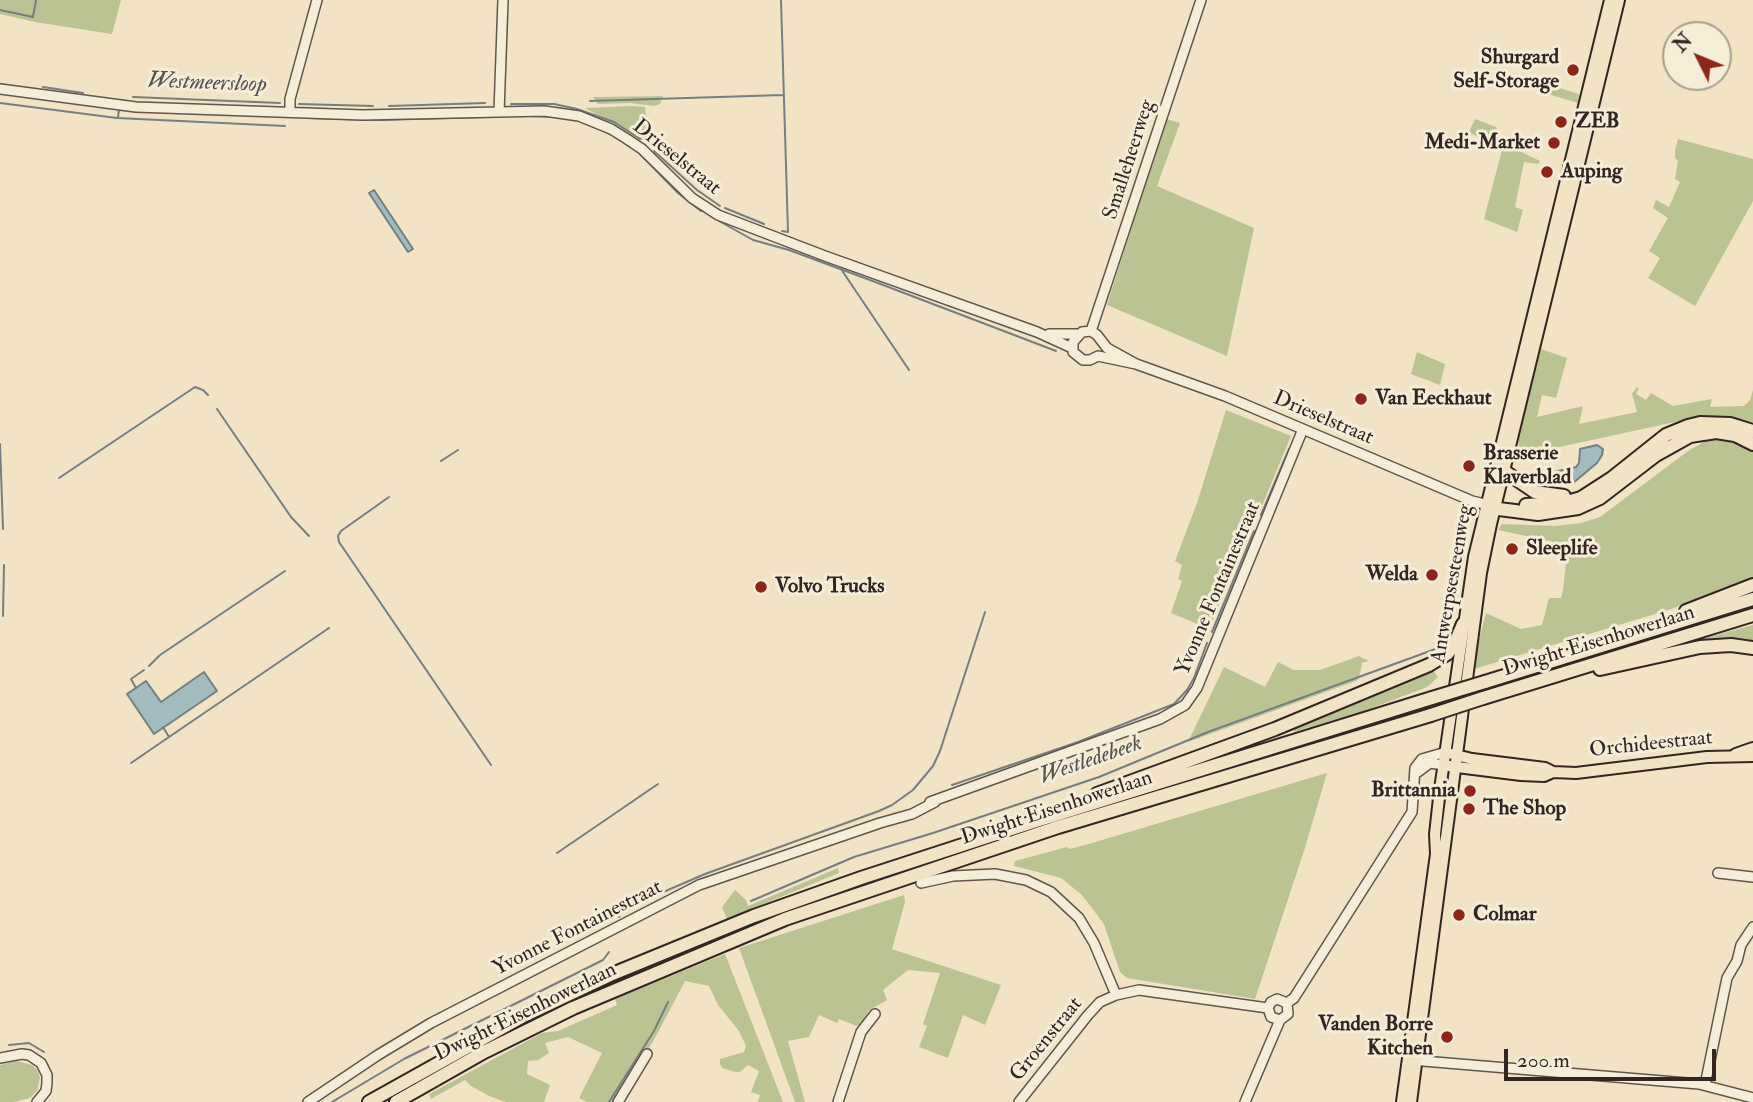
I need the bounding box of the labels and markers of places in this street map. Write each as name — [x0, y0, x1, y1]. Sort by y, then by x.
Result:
place label: Shurgard Self-Storage — [1453, 45, 1559, 95]
marker: Shurgard Self-Storage — [1565, 62, 1581, 78]
place label: ZEB — [1575, 109, 1620, 135]
marker: ZEB — [1553, 114, 1569, 130]
place label: Medi-Market — [1425, 130, 1540, 156]
marker: Medi-Market — [1546, 135, 1562, 151]
place label: Auping — [1561, 159, 1622, 185]
marker: Auping — [1539, 164, 1555, 180]
place label: Van Eeckhaut — [1375, 386, 1492, 412]
marker: Van Eeckhaut — [1353, 391, 1369, 407]
place label: Brasserie Klaverblad — [1483, 441, 1571, 491]
marker: Brasserie Klaverblad — [1461, 458, 1477, 474]
place label: Sleeplife — [1526, 536, 1597, 562]
marker: Sleeplife — [1504, 541, 1520, 557]
place label: Welda — [1365, 562, 1418, 588]
marker: Welda — [1424, 567, 1440, 583]
place label: Volvo Trucks — [775, 574, 884, 600]
marker: Volvo Trucks — [753, 579, 769, 595]
place label: Brittannia — [1371, 778, 1456, 804]
marker: Brittannia — [1462, 783, 1478, 799]
place label: The Shop — [1483, 796, 1566, 822]
marker: The Shop — [1461, 801, 1477, 817]
place label: Colmar — [1473, 902, 1537, 928]
marker: Colmar — [1451, 907, 1467, 923]
place label: Vanden Borre Kitchen — [1318, 1012, 1433, 1062]
marker: Vanden Borre Kitchen — [1439, 1029, 1455, 1045]

